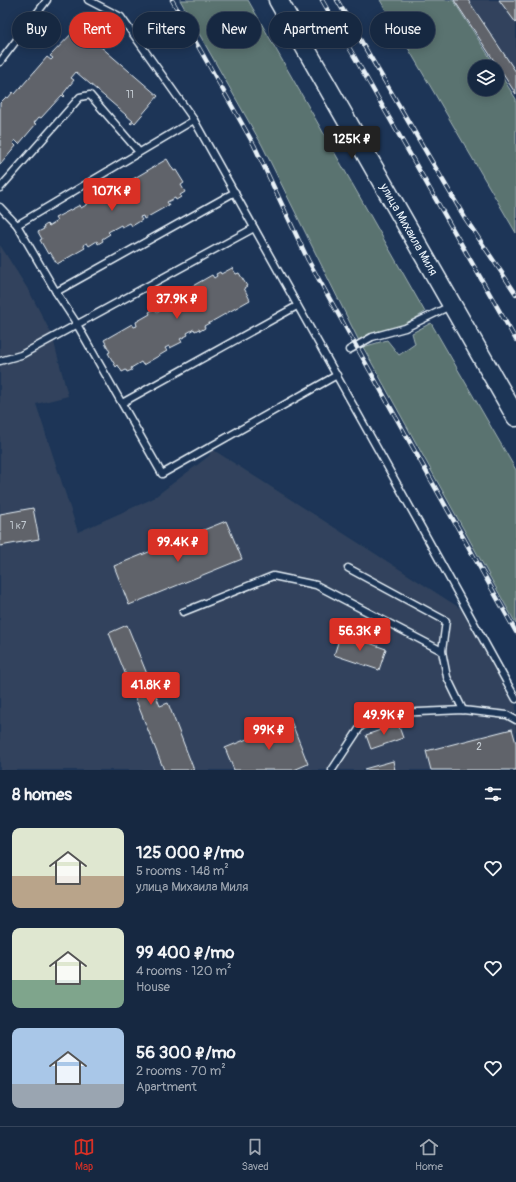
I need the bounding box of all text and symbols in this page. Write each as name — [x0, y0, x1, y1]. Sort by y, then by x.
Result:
chip: Buy — [12, 12, 61, 48]
chip: Rent — [69, 12, 125, 48]
chip: Filters — [133, 12, 199, 48]
chip: New — [207, 12, 261, 48]
chip: Apartment — [269, 12, 362, 48]
chip: House — [370, 12, 435, 48]
map controls — [468, 60, 504, 96]
button: layers — [468, 60, 504, 96]
house number: 11 — [126, 89, 134, 101]
pin: 125K ₽ — [319, 126, 385, 160]
text: 125K ₽ — [333, 131, 371, 147]
pin: 107K ₽ — [79, 178, 145, 212]
street label: улица Михаила Миля — [376, 180, 441, 278]
text: 107K ₽ — [92, 183, 132, 199]
pin: 37.9K ₽ — [140, 286, 214, 320]
text: 37.9K ₽ — [156, 291, 198, 307]
house number: 1 к7 — [10, 520, 27, 532]
pin: 99.4K ₽ — [141, 529, 215, 563]
text: 99.4K ₽ — [157, 534, 199, 550]
pin: 56.3K ₽ — [323, 618, 397, 652]
text: 56.3K ₽ — [338, 623, 382, 639]
pin: 41.8K ₽ — [114, 672, 188, 706]
text: 41.8K ₽ — [131, 677, 171, 693]
pin: 49.9K ₽ — [347, 702, 421, 736]
text: 49.9K ₽ — [363, 707, 405, 723]
pin: 99K ₽ — [241, 717, 297, 751]
text: 99K ₽ — [253, 722, 285, 738]
house number: 2 — [476, 741, 482, 753]
icon: filters — [482, 783, 504, 805]
text: 8 homes — [12, 784, 72, 805]
text: 125 000 ₽/mo — [136, 842, 244, 863]
icon: home — [44, 844, 92, 892]
icon: heart — [482, 857, 504, 879]
text: 5 rooms · 148 m² — [136, 863, 229, 879]
text: улица Михаила Миля — [136, 879, 248, 895]
text: 99 400 ₽/mo — [136, 942, 235, 963]
icon: home — [44, 944, 92, 992]
icon: heart — [482, 957, 504, 979]
text: 4 rooms · 120 m² — [136, 963, 231, 979]
text: House — [136, 979, 170, 995]
text: 56 300 ₽/mo — [136, 1042, 236, 1063]
icon: home — [44, 1044, 92, 1092]
icon: heart — [482, 1057, 504, 1079]
text: 2 rooms · 70 m² — [136, 1063, 226, 1079]
text: Apartment — [136, 1079, 197, 1095]
tab: Map — [73, 1136, 95, 1173]
tab: Saved — [241, 1136, 269, 1173]
tab: Home — [415, 1136, 443, 1173]

